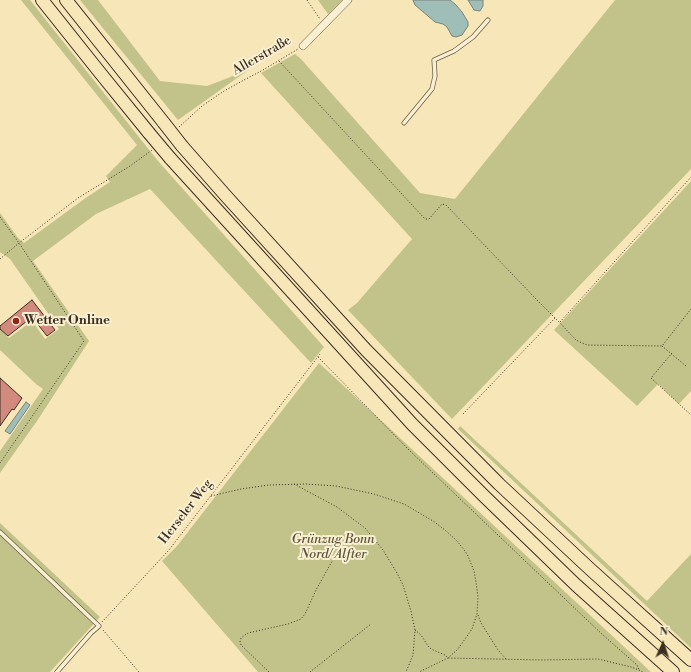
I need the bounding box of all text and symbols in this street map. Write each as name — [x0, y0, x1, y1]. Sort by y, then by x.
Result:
street label: Allerstraße — [230, 33, 294, 79]
place label: Wetter Online — [24, 313, 110, 329]
marker: Wetter Online — [11, 316, 21, 326]
street label: Herseler Weg — [156, 477, 216, 547]
park label: Grünzug Bonn Nord/ Alfter — [291, 532, 375, 563]
north arrow — [643, 624, 683, 664]
text: N — [659, 625, 668, 639]

